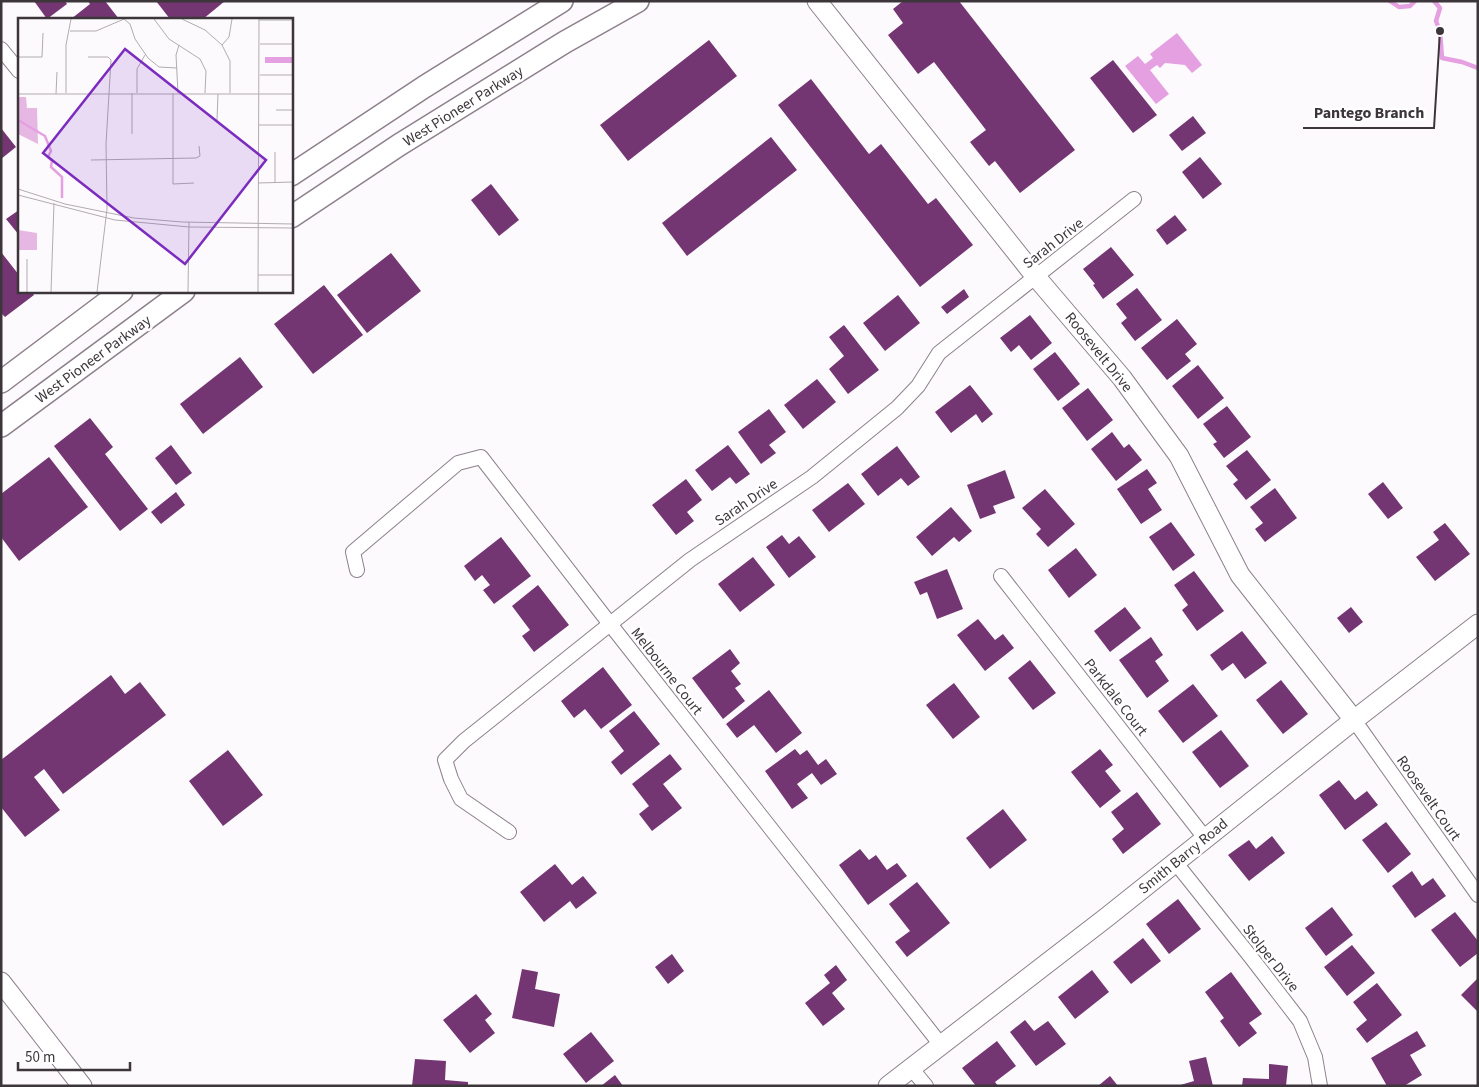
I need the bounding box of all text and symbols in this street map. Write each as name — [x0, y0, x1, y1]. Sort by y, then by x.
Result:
inset map — [18, 18, 292, 292]
street label: West Pioneer Parkway — [399, 61, 527, 152]
callout: Pantego Branch — [1303, 97, 1434, 128]
text: Pantego Branch — [1314, 102, 1424, 124]
street label: Sarah Drive — [1019, 213, 1088, 274]
street label: Roosevelt Drive — [1060, 308, 1137, 397]
street label: West Pioneer Parkway — [31, 310, 155, 408]
street label: Sarah Drive — [711, 474, 782, 531]
street label: Melbourne Court — [626, 623, 707, 719]
street label: Parkdale Court — [1079, 654, 1153, 740]
street label: Roosevelt Court — [1391, 751, 1466, 845]
street label: Smith Barry Road — [1134, 814, 1233, 899]
street label: Stolper Drive — [1237, 920, 1304, 997]
scale bar — [18, 1040, 130, 1072]
text: 50 m — [25, 1047, 55, 1068]

